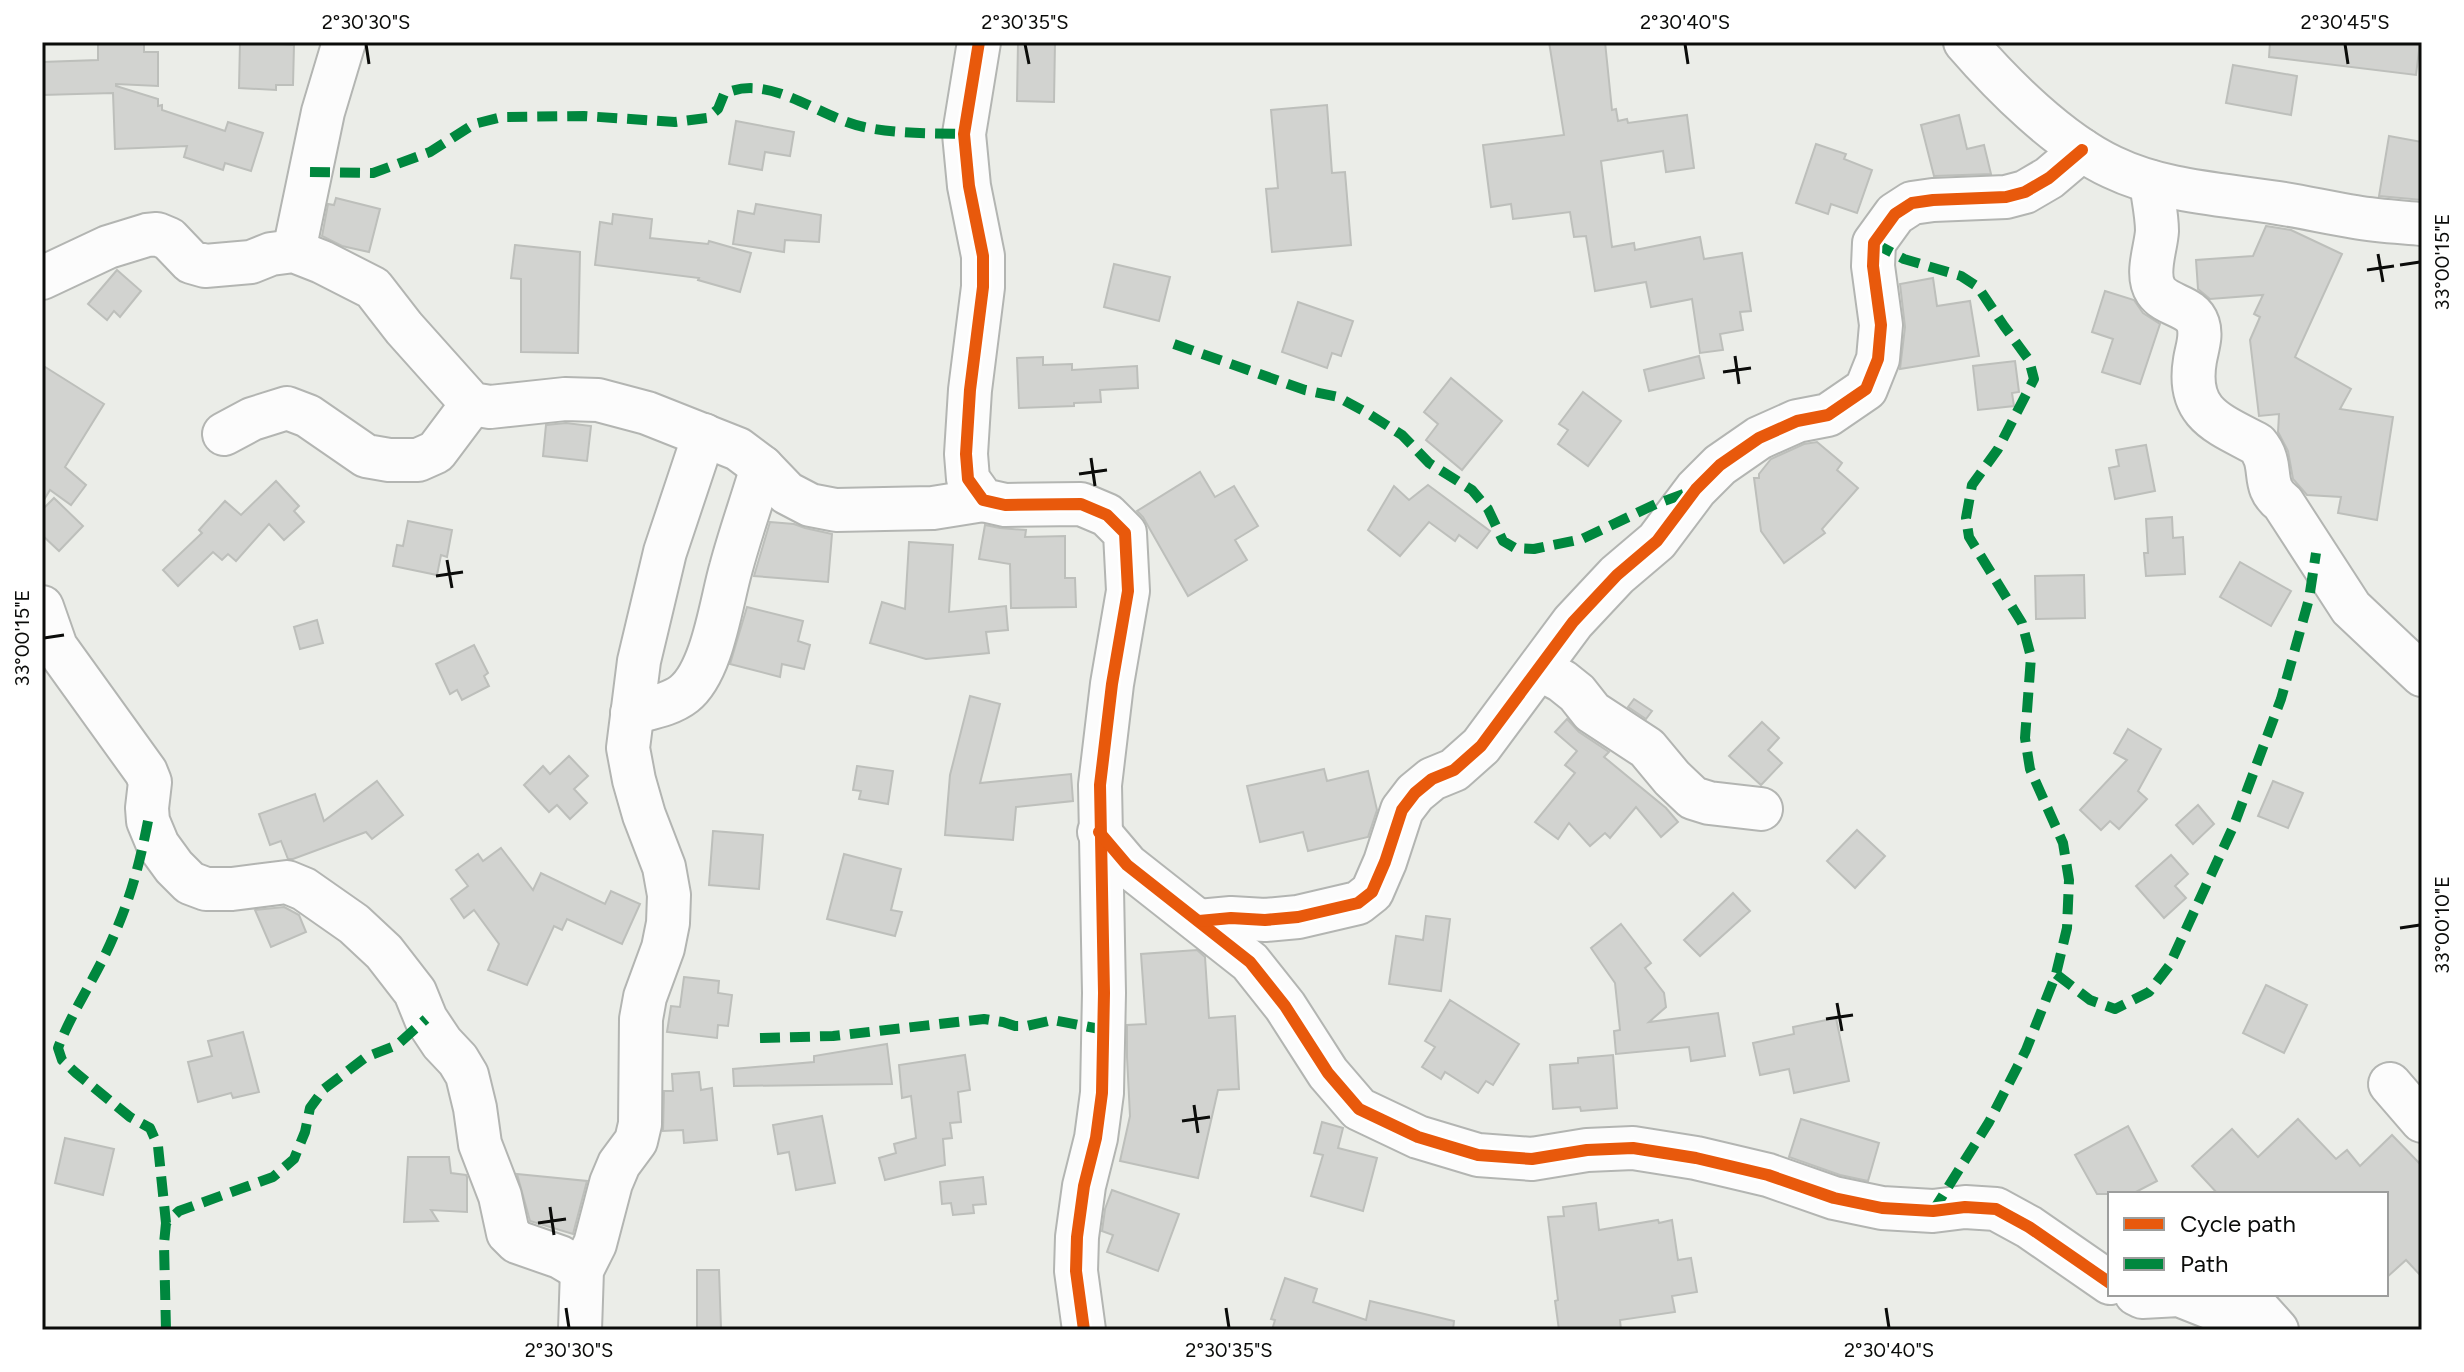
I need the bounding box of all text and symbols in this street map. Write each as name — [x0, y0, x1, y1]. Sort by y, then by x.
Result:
text: 2°30'30"S — [322, 10, 410, 34]
text: 2°30'35"S — [981, 10, 1069, 34]
text: 2°30'40"S — [1640, 10, 1730, 34]
text: 2°30'45"S — [2301, 10, 2389, 34]
text: 33°00'15"E — [2430, 214, 2454, 310]
text: 33°00'15"E — [10, 590, 34, 686]
text: 33°00'10"E — [2430, 876, 2454, 974]
legend — [2108, 1192, 2388, 1296]
text: Cycle path — [2180, 1209, 2296, 1238]
text: Path — [2180, 1249, 2228, 1278]
text: 2°30'30"S — [525, 1338, 613, 1362]
text: 2°30'35"S — [1185, 1338, 1273, 1362]
text: 2°30'40"S — [1844, 1338, 1934, 1362]

